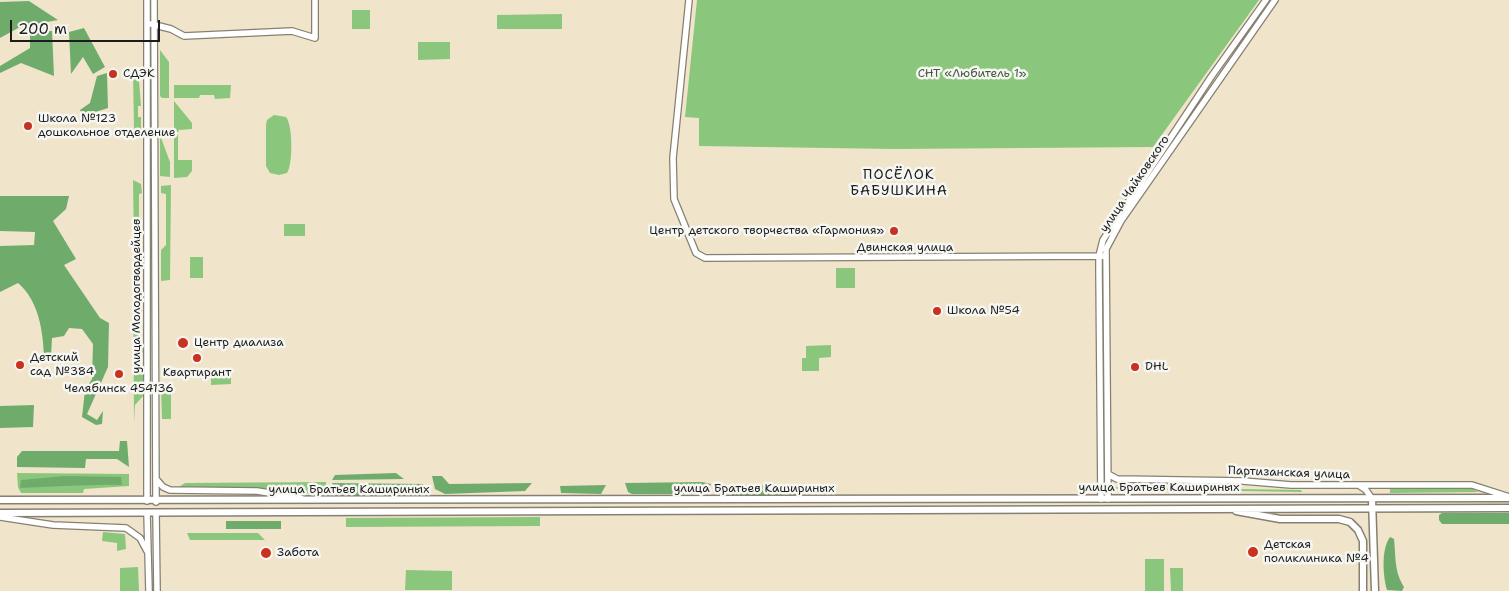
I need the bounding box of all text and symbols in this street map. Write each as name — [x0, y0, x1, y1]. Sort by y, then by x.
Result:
scale bar — [12, 10, 162, 42]
text: 200 m — [18, 19, 67, 39]
place label: СДЭК — [123, 67, 155, 81]
park label: СНТ «Любитель 1» — [918, 67, 1026, 81]
marker: СДЭК — [107, 68, 119, 80]
place label: Школа №123 дошкольное отделение — [38, 112, 176, 140]
marker: Школа №123 дошкольное отделение — [22, 120, 34, 132]
street label: улица Чайковского — [1097, 133, 1173, 235]
district label: ПОСЁЛОК БАБУШКИНА — [849, 167, 949, 200]
street label: улица Молодогвардейцев — [130, 219, 144, 373]
place label: Центр детского творчества «Гармония» — [649, 224, 884, 238]
marker: Центр детского творчества «Гармония» — [888, 225, 900, 237]
street label: Двинская улица — [857, 241, 953, 255]
place label: Школа №54 — [947, 304, 1020, 318]
marker: Школа №54 — [931, 305, 943, 317]
marker: Центр диализа — [176, 336, 190, 350]
place label: Центр диализа — [194, 336, 284, 350]
place label: Детский сад №384 — [30, 351, 94, 379]
marker: Квартирант — [191, 352, 203, 364]
marker: Детский сад №384 — [14, 359, 26, 371]
place label: DHL — [1145, 360, 1168, 374]
marker: DHL — [1129, 361, 1141, 373]
place label: Квартирант — [163, 366, 231, 380]
marker: Челябинск 454136 — [113, 368, 125, 380]
place label: Челябинск 454136 — [64, 382, 174, 396]
street label: Партизанская улица — [1228, 464, 1350, 482]
street label: улица Братьев Кашириных — [1078, 481, 1240, 495]
street label: улица Братьев Кашириных — [673, 482, 835, 496]
street label: улица Братьев Кашириных — [268, 483, 430, 497]
place label: Детская поликлиника №4 — [1264, 538, 1369, 566]
marker: Детская поликлиника №4 — [1246, 545, 1260, 559]
marker: Забота — [259, 546, 273, 560]
place label: Забота — [277, 546, 319, 560]

